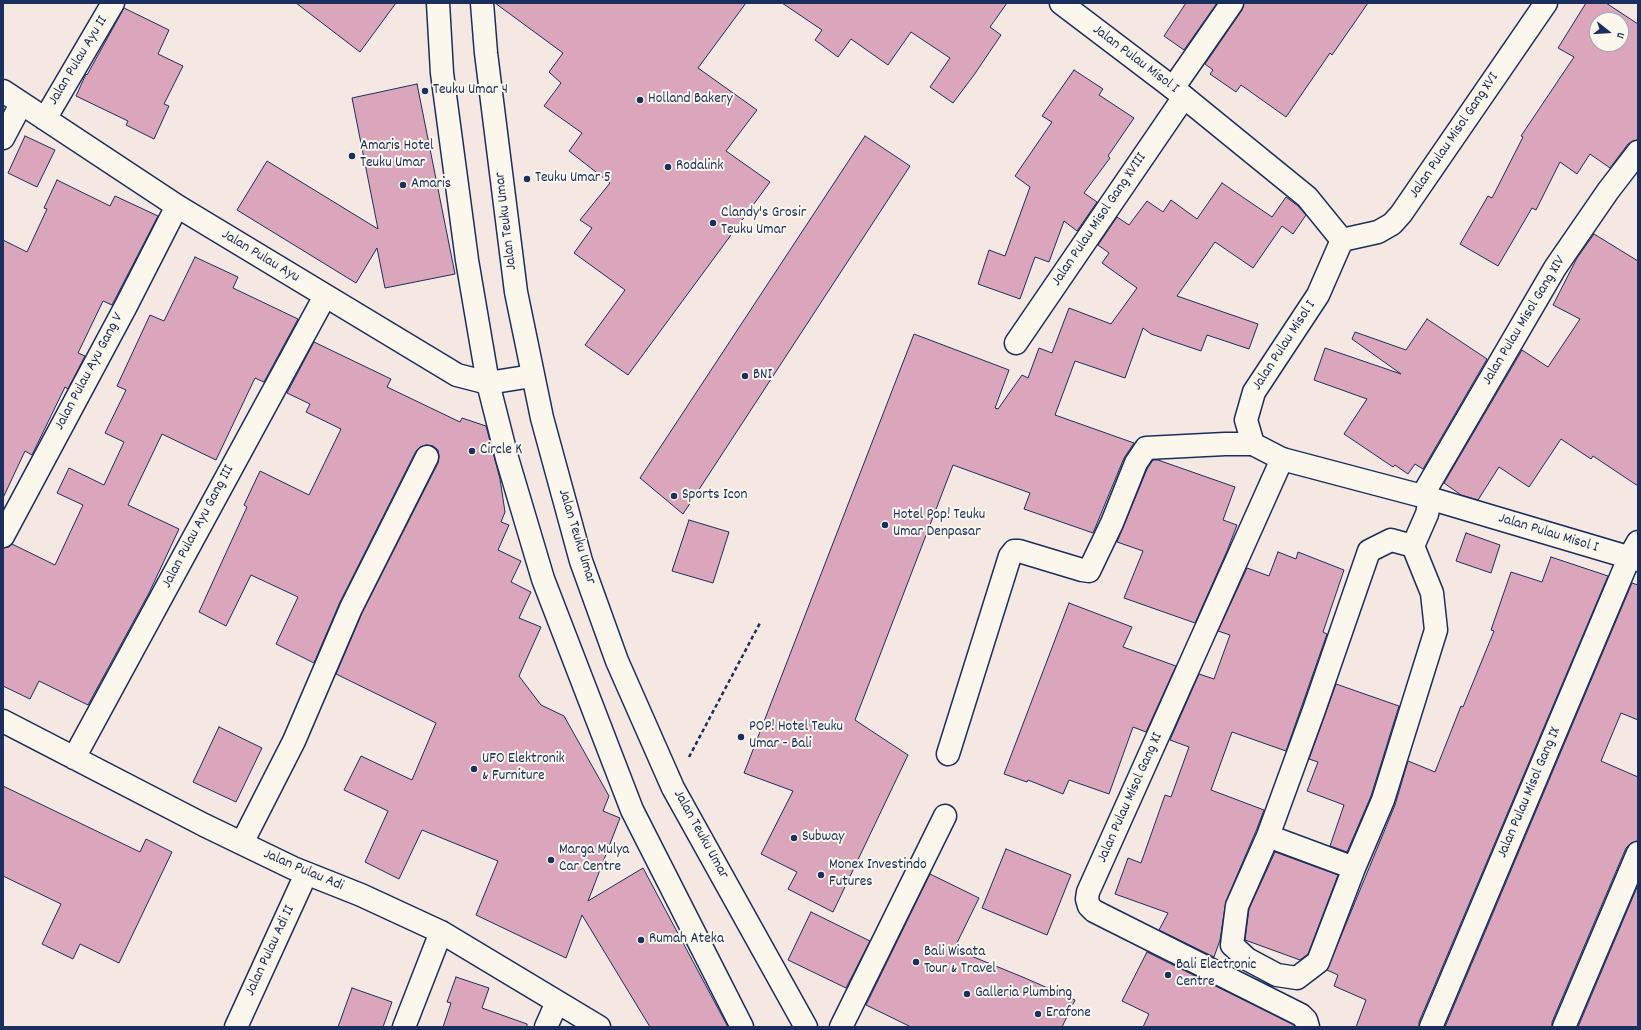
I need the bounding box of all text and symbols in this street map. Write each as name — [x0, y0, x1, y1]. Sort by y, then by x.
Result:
north arrow — [1589, 12, 1629, 52]
street label: Jalan Pulau Ayu II — [45, 13, 113, 109]
street label: Jalan Pulau Misol I — [1088, 22, 1182, 98]
text: U — [1611, 30, 1628, 40]
street label: Jalan Pulau Misol Gang XVI — [1406, 70, 1504, 202]
place label: Teuku Umar 4 — [433, 82, 508, 100]
marker: Teuku Umar 4 — [420, 86, 430, 96]
place label: Holland Bakery — [648, 91, 732, 109]
marker: Holland Bakery — [635, 95, 645, 105]
place label: Amaris Hotel Teuku Umar — [360, 138, 434, 173]
street label: Jalan Pulau Misol Gang XVIII — [1049, 150, 1151, 290]
marker: Amaris Hotel Teuku Umar — [347, 151, 357, 161]
place label: Rodalink — [676, 158, 723, 176]
marker: Rodalink — [663, 162, 673, 172]
place label: Teuku Umar 5 — [535, 170, 611, 188]
street label: Jalan Teuku Umar — [492, 171, 522, 271]
marker: Teuku Umar 5 — [522, 174, 532, 184]
place label: Amaris — [411, 176, 451, 194]
marker: Amaris — [398, 180, 408, 190]
place label: Clandy's Grosir Teuku Umar — [721, 205, 806, 240]
marker: Clandy's Grosir Teuku Umar — [708, 218, 718, 228]
street label: Jalan Pulau Ayu — [218, 227, 302, 287]
street label: Jalan Pulau Misol Gang XIV — [1479, 253, 1571, 389]
street label: Jalan Pulau Misol I — [1249, 298, 1321, 394]
street label: Jalan Pulau Ayu Gang V — [51, 310, 129, 434]
place label: BNI — [753, 367, 772, 385]
marker: BNI — [740, 371, 750, 381]
place label: Circle K — [480, 442, 522, 460]
marker: Circle K — [467, 446, 477, 456]
street label: Jalan Pulau Ayu Gang III — [159, 462, 239, 592]
street label: Jalan Teuku Umar — [553, 487, 599, 587]
place label: Sports Icon — [682, 487, 747, 505]
marker: Sports Icon — [669, 491, 679, 501]
place label: Hotel Pop! Teuku Umar Denpasar — [893, 507, 985, 542]
street label: Jalan Pulau Misol I — [1496, 510, 1600, 558]
marker: Hotel Pop! Teuku Umar Denpasar — [880, 520, 890, 530]
place label: POP! Hotel Teuku Umar - Bali — [749, 719, 843, 754]
street label: Jalan Pulau Misol Gang IX — [1494, 725, 1566, 861]
street label: Jalan Pulau Misol Gang XI — [1094, 730, 1168, 866]
marker: POP! Hotel Teuku Umar - Bali — [736, 732, 746, 742]
place label: UFO Elektronik & Furniture — [482, 751, 565, 786]
marker: UFO Elektronik & Furniture — [469, 764, 479, 774]
street label: Jalan Teuku Umar — [668, 787, 732, 883]
place label: Subway — [802, 829, 844, 847]
marker: Subway — [789, 833, 799, 843]
place label: Marga Mulya Car Centre — [559, 842, 629, 877]
street label: Jalan Pulau Adi — [260, 846, 346, 896]
marker: Marga Mulya Car Centre — [546, 855, 556, 865]
place label: Monex Investindo Futures — [829, 857, 927, 892]
marker: Monex Investindo Futures — [816, 870, 826, 880]
street label: Jalan Pulau Adi II — [242, 903, 300, 999]
place label: Rumah Ateka — [649, 931, 724, 949]
marker: Rumah Ateka — [636, 935, 646, 945]
place label: Bali Wisata Tour & Travel — [924, 944, 996, 979]
marker: Bali Wisata Tour & Travel — [911, 957, 921, 967]
place label: Bali Electronic Centre — [1176, 957, 1256, 992]
marker: Bali Electronic Centre — [1163, 970, 1173, 980]
place label: Galleria Plumbing — [975, 985, 1072, 1003]
marker: Galleria Plumbing — [962, 989, 972, 999]
place label: Erafone — [1046, 1005, 1091, 1023]
marker: Erafone — [1033, 1009, 1043, 1019]

